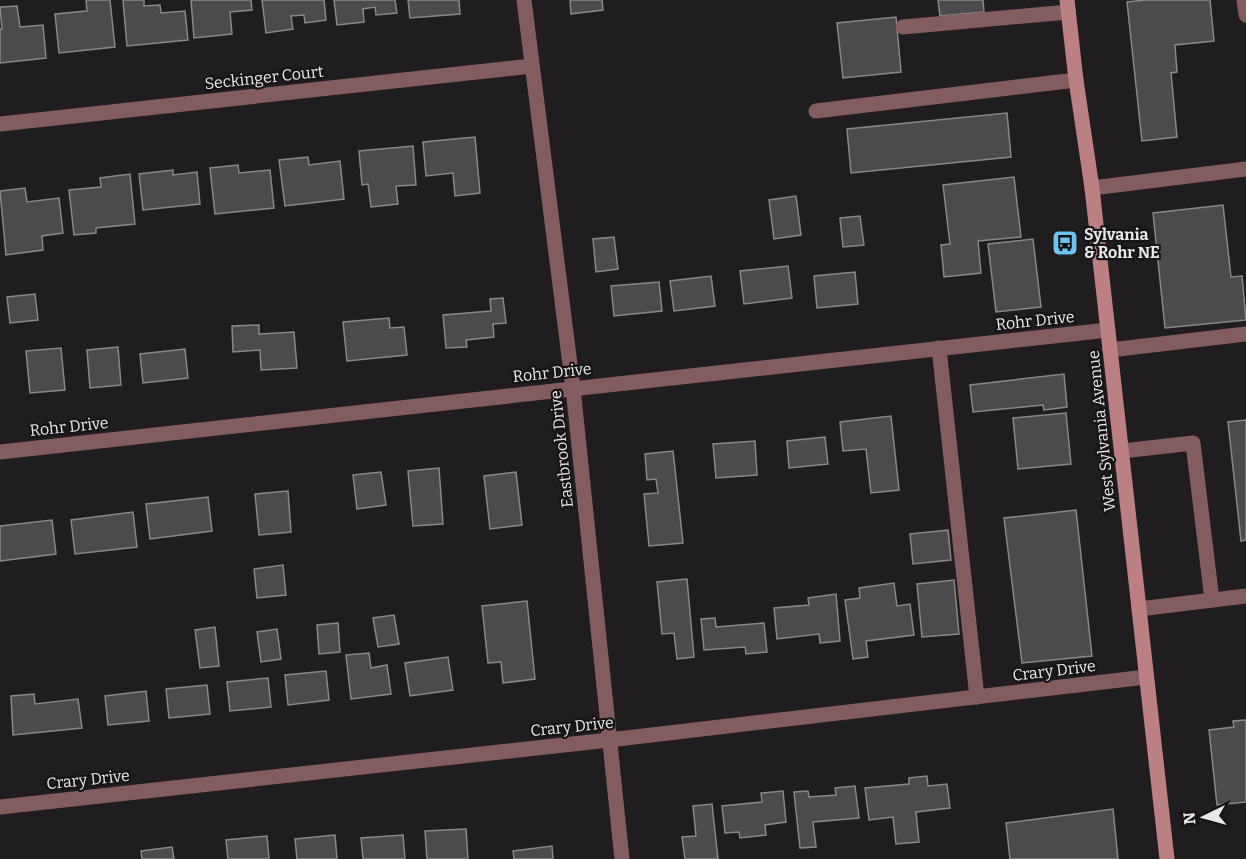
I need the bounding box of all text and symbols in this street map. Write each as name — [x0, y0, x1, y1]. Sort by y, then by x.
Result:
street label: Seckinger Court — [204, 62, 325, 93]
place label: Sylvania & Rohr NE — [1084, 225, 1160, 262]
bus stop icon: Sylvania & Rohr NE — [1050, 228, 1080, 258]
street label: Rohr Drive — [995, 307, 1075, 334]
street label: West Sylvania Avenue — [1084, 349, 1119, 513]
street label: Rohr Drive — [512, 359, 592, 386]
street label: Eastbrook Drive — [546, 389, 577, 508]
street label: Rohr Drive — [29, 413, 109, 440]
street label: Crary Drive — [1011, 656, 1097, 685]
street label: Crary Drive — [530, 713, 615, 740]
street label: Crary Drive — [46, 766, 131, 793]
north arrow — [1174, 787, 1234, 847]
text: N — [1180, 811, 1200, 825]

